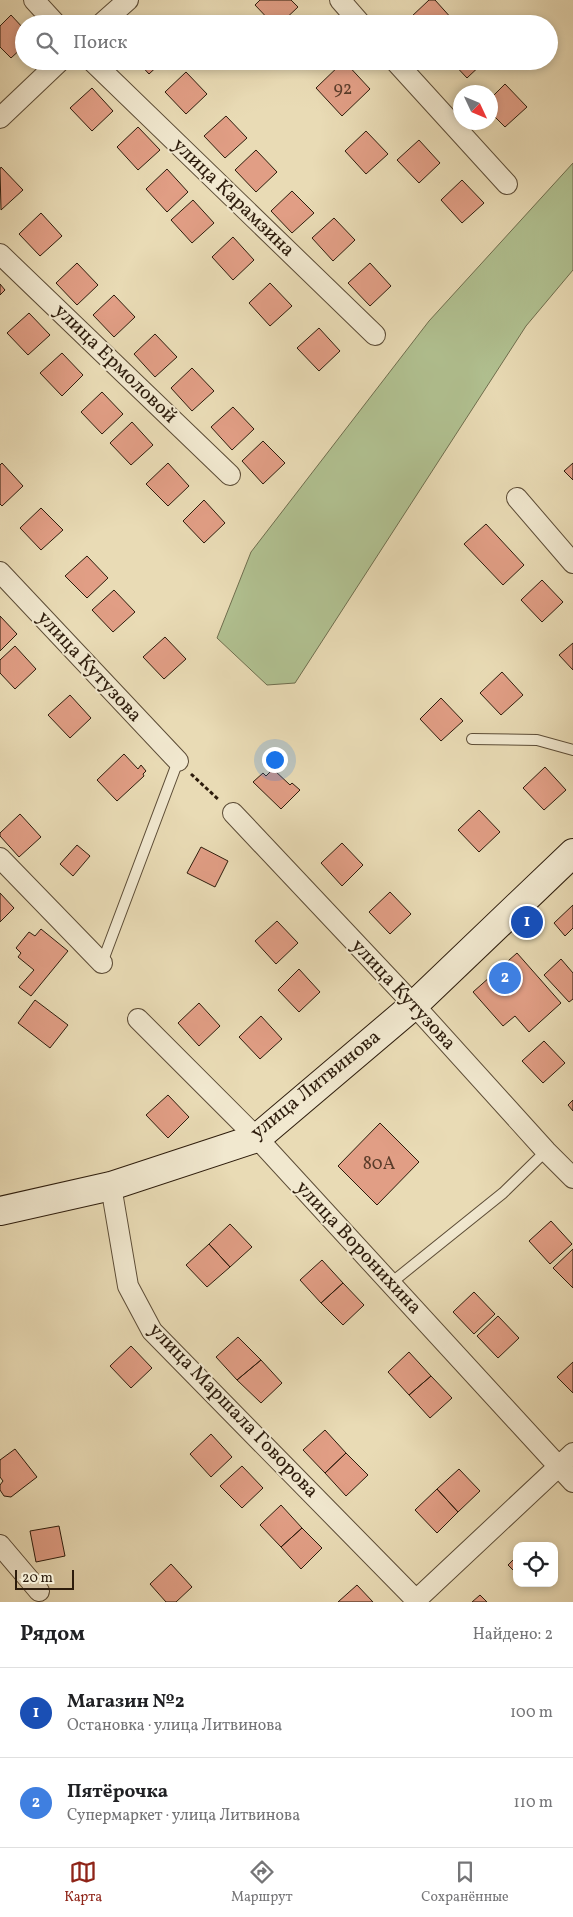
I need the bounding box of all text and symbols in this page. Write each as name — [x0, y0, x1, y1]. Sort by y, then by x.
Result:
search box — [15, 15, 558, 70]
icon: search — [33, 29, 61, 57]
text: Поиск — [73, 30, 127, 56]
house number: 92 — [333, 77, 353, 102]
north arrow — [453, 85, 498, 130]
street label: улица Карамзина — [165, 132, 301, 264]
street label: улица Ермоловой — [47, 298, 183, 430]
street label: улица Кутузова — [30, 605, 148, 729]
your location — [262, 747, 288, 773]
pin: 1 — [511, 903, 543, 941]
street label: улица Кутузова — [344, 933, 462, 1057]
pin: 2 — [489, 959, 521, 997]
street label: улица Литвинова — [245, 1024, 387, 1146]
house number: 80А — [363, 1152, 396, 1177]
street label: улица Воронихина — [288, 1175, 428, 1321]
street label: улица Маршала Говорова — [142, 1317, 324, 1505]
map controls — [513, 1542, 558, 1587]
button: locate — [513, 1542, 558, 1587]
scale bar — [15, 1567, 74, 1590]
text: 20 m — [22, 1569, 53, 1588]
text: Рядом — [20, 1620, 85, 1649]
text: Найдено: 2 — [473, 1624, 553, 1646]
text: Магазин №2 — [67, 1689, 185, 1715]
text: 1 — [33, 1702, 39, 1724]
text: 100 m — [510, 1702, 553, 1724]
text: Остановка · улица Литвинова — [67, 1715, 282, 1737]
text: Пятёрочка — [67, 1779, 168, 1805]
text: 2 — [32, 1792, 40, 1814]
text: 110 m — [514, 1792, 553, 1814]
text: Супермаркет · улица Литвинова — [67, 1805, 300, 1827]
tab: Карта — [64, 1858, 102, 1907]
tab: Маршрут — [231, 1858, 293, 1907]
tab: Сохранённые — [421, 1858, 509, 1907]

